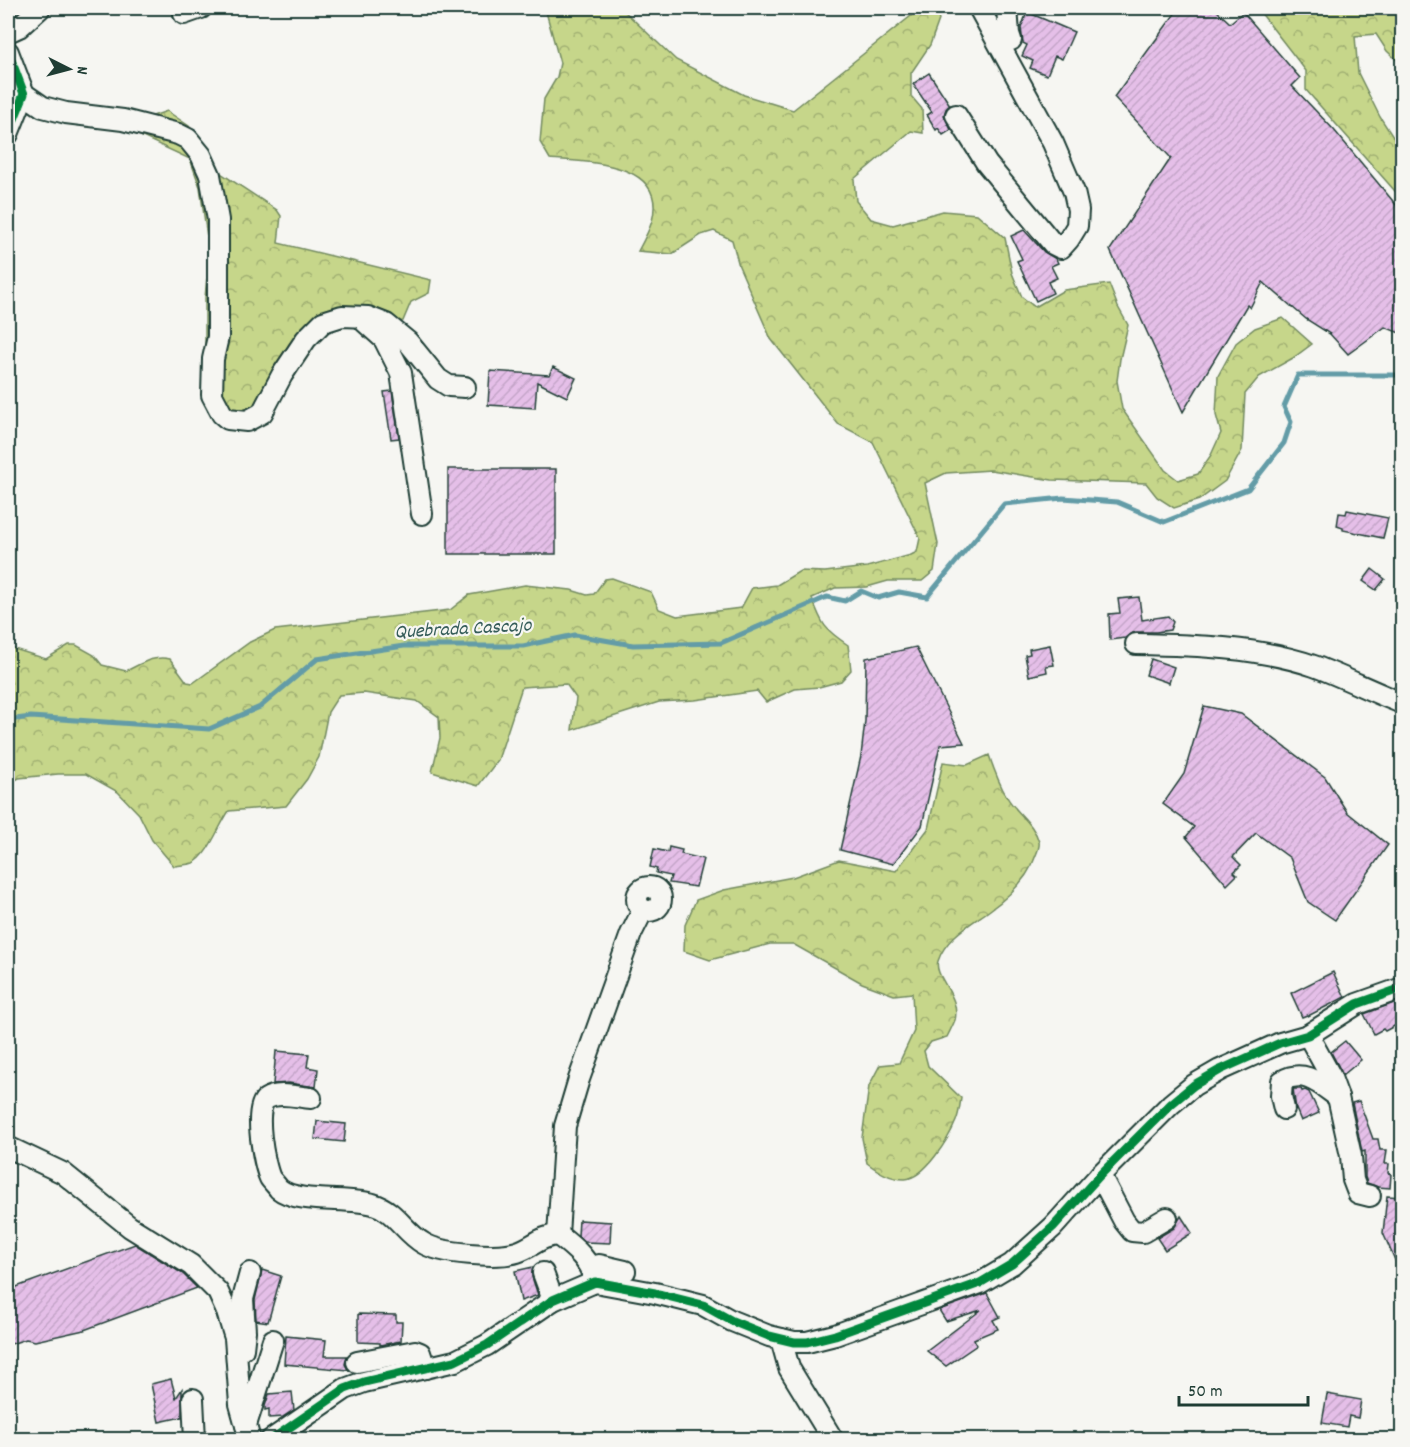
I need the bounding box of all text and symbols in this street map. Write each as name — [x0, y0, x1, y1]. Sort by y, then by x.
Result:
north arrow — [39, 39, 99, 99]
text: N — [70, 65, 93, 76]
water label: Quebrada Cascajo — [394, 612, 533, 648]
scale bar — [1179, 1369, 1308, 1407]
text: 50 m — [1188, 1380, 1223, 1405]

